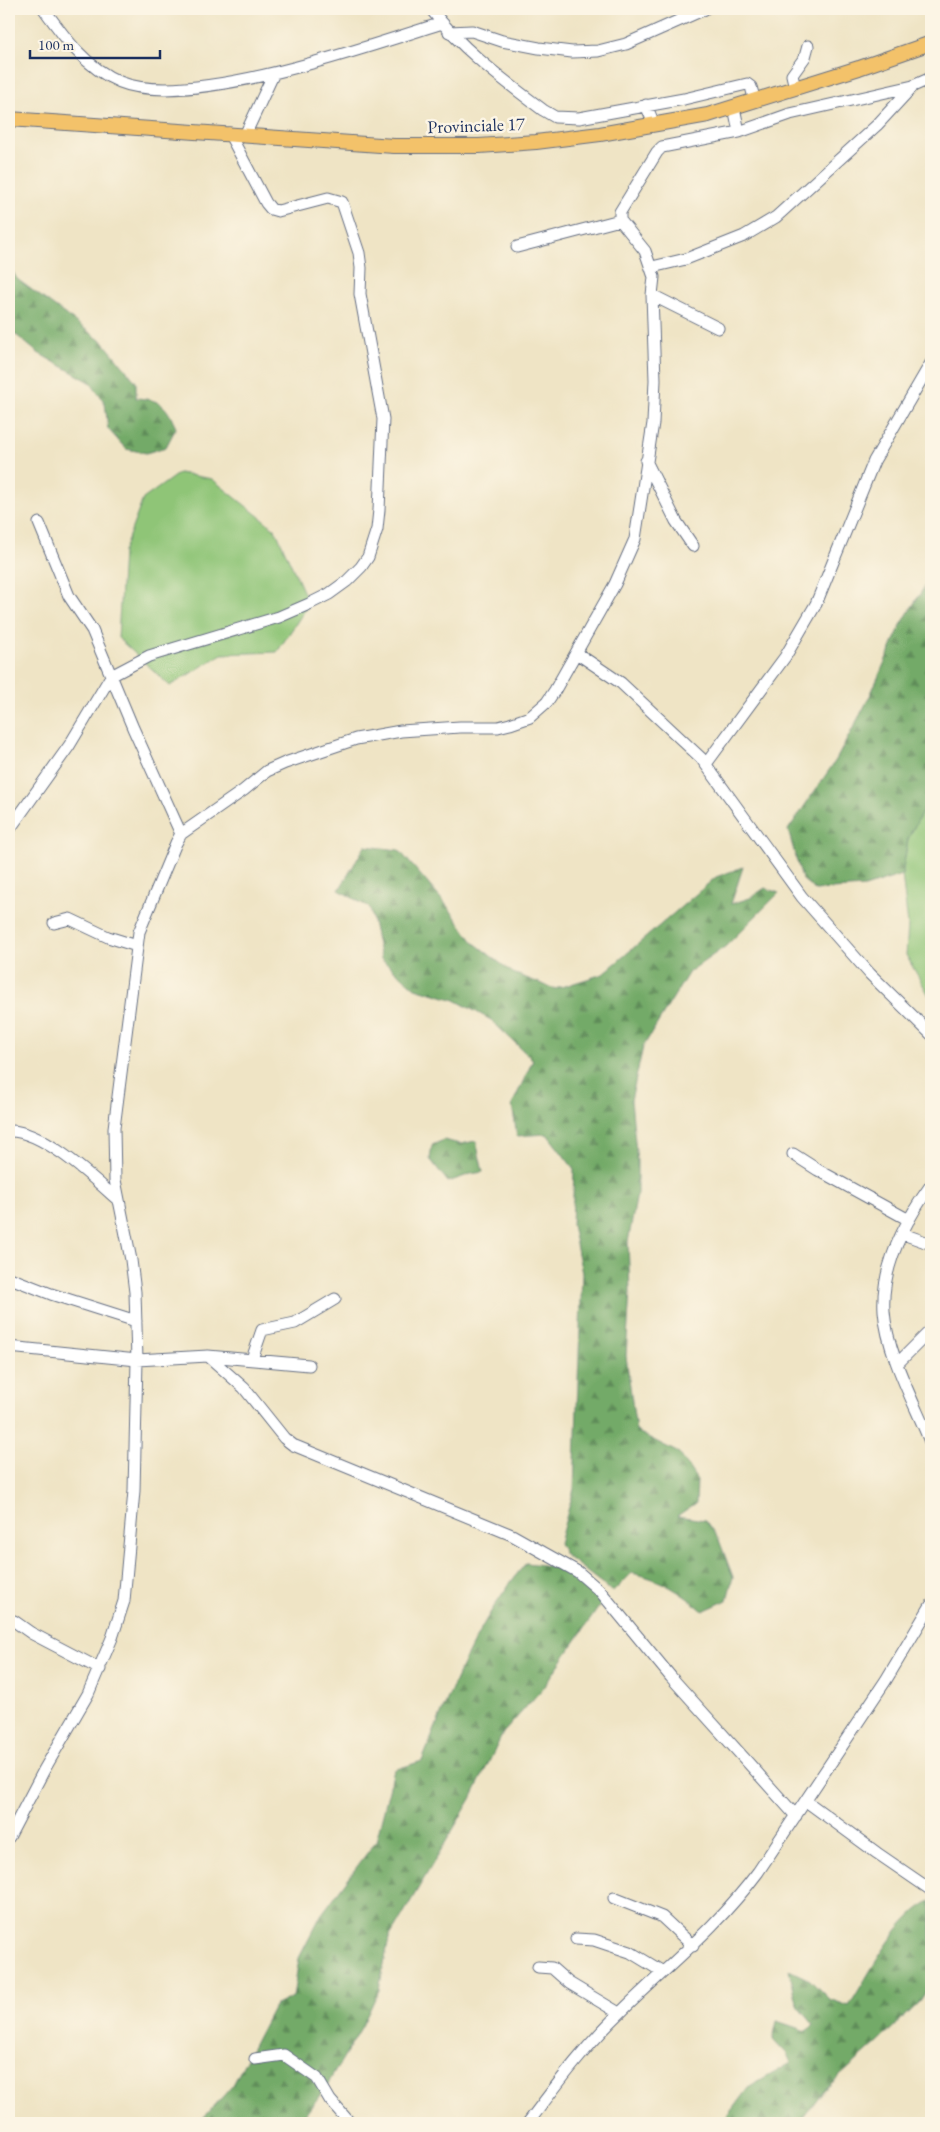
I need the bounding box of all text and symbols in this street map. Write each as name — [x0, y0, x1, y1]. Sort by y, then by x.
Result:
scale bar — [30, 28, 160, 60]
text: 100 m — [38, 35, 75, 54]
street label: Provinciale 17 — [427, 112, 525, 138]

